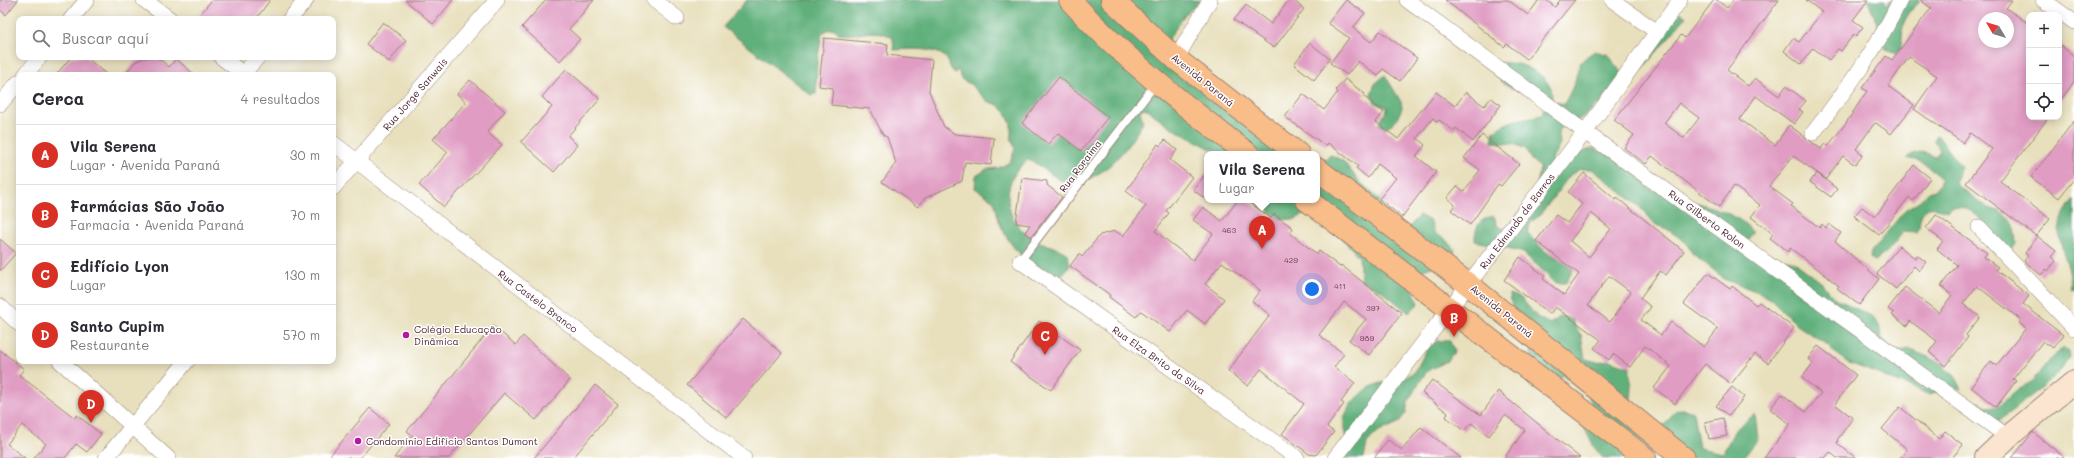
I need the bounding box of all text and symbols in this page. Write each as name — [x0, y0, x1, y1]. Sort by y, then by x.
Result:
north arrow — [1978, 12, 2014, 48]
map controls — [2026, 12, 2062, 120]
button: + — [2026, 12, 2062, 48]
search box — [16, 16, 336, 60]
icon: search — [30, 27, 52, 49]
text: Buscar aquí — [62, 28, 149, 48]
button: − — [2026, 48, 2062, 84]
street label: Avenida Paraná — [1169, 50, 1237, 110]
street label: Rua Jorge Sanwais — [379, 54, 451, 133]
button: locate — [2026, 84, 2062, 120]
text: Cerca — [32, 87, 84, 109]
text: 4 resultados — [241, 90, 320, 107]
text: Vila Serena — [70, 136, 157, 156]
street label: Rua Roraima — [1056, 137, 1104, 195]
text: A — [40, 146, 50, 163]
text: 30 m — [290, 146, 320, 163]
popup — [1204, 151, 1320, 203]
text: Lugar · Avenida Paraná — [70, 156, 220, 173]
text: Vila Serena — [1219, 159, 1305, 179]
street label: Rua Edmundo de Barros — [1476, 170, 1558, 272]
text: Lugar — [1219, 179, 1255, 196]
street label: Rua Gilberto Rolon — [1666, 186, 1748, 252]
text: Farmácias São João — [70, 196, 224, 216]
text: B — [41, 206, 49, 223]
text: 70 m — [290, 206, 320, 223]
text: Farmacia · Avenida Paraná — [70, 216, 244, 233]
pin: A — [1249, 216, 1275, 249]
house number: 463 — [1222, 225, 1236, 235]
house number: 429 — [1284, 255, 1298, 265]
text: Edifício Lyon — [70, 256, 169, 276]
text: C — [40, 266, 50, 283]
text: 130 m — [284, 266, 320, 283]
street label: Rua Castelo Branco — [495, 266, 581, 336]
text: Lugar — [70, 276, 106, 293]
your location — [1302, 279, 1322, 299]
house number: 411 — [1334, 281, 1346, 291]
street label: Avenida Paraná — [1468, 281, 1536, 341]
house number: 397 — [1366, 303, 1380, 313]
pin: B — [1441, 304, 1467, 337]
text: Santo Cupim — [70, 316, 165, 336]
place label: Colégio Educação Dinâmica — [414, 322, 502, 348]
pin: C — [1032, 322, 1058, 355]
street label: Rua Elza Brito da Silva — [1110, 322, 1208, 398]
text: D — [40, 326, 50, 343]
text: 570 m — [283, 326, 320, 343]
marker: Colégio Educação Dinâmica — [401, 330, 411, 340]
house number: 989 — [1360, 333, 1374, 343]
text: Restaurante — [70, 336, 149, 353]
pin: D — [78, 390, 104, 423]
place label: Condomínio Edifício Santos Dumont — [366, 434, 538, 448]
marker: Condomínio Edifício Santos Dumont — [353, 436, 363, 446]

